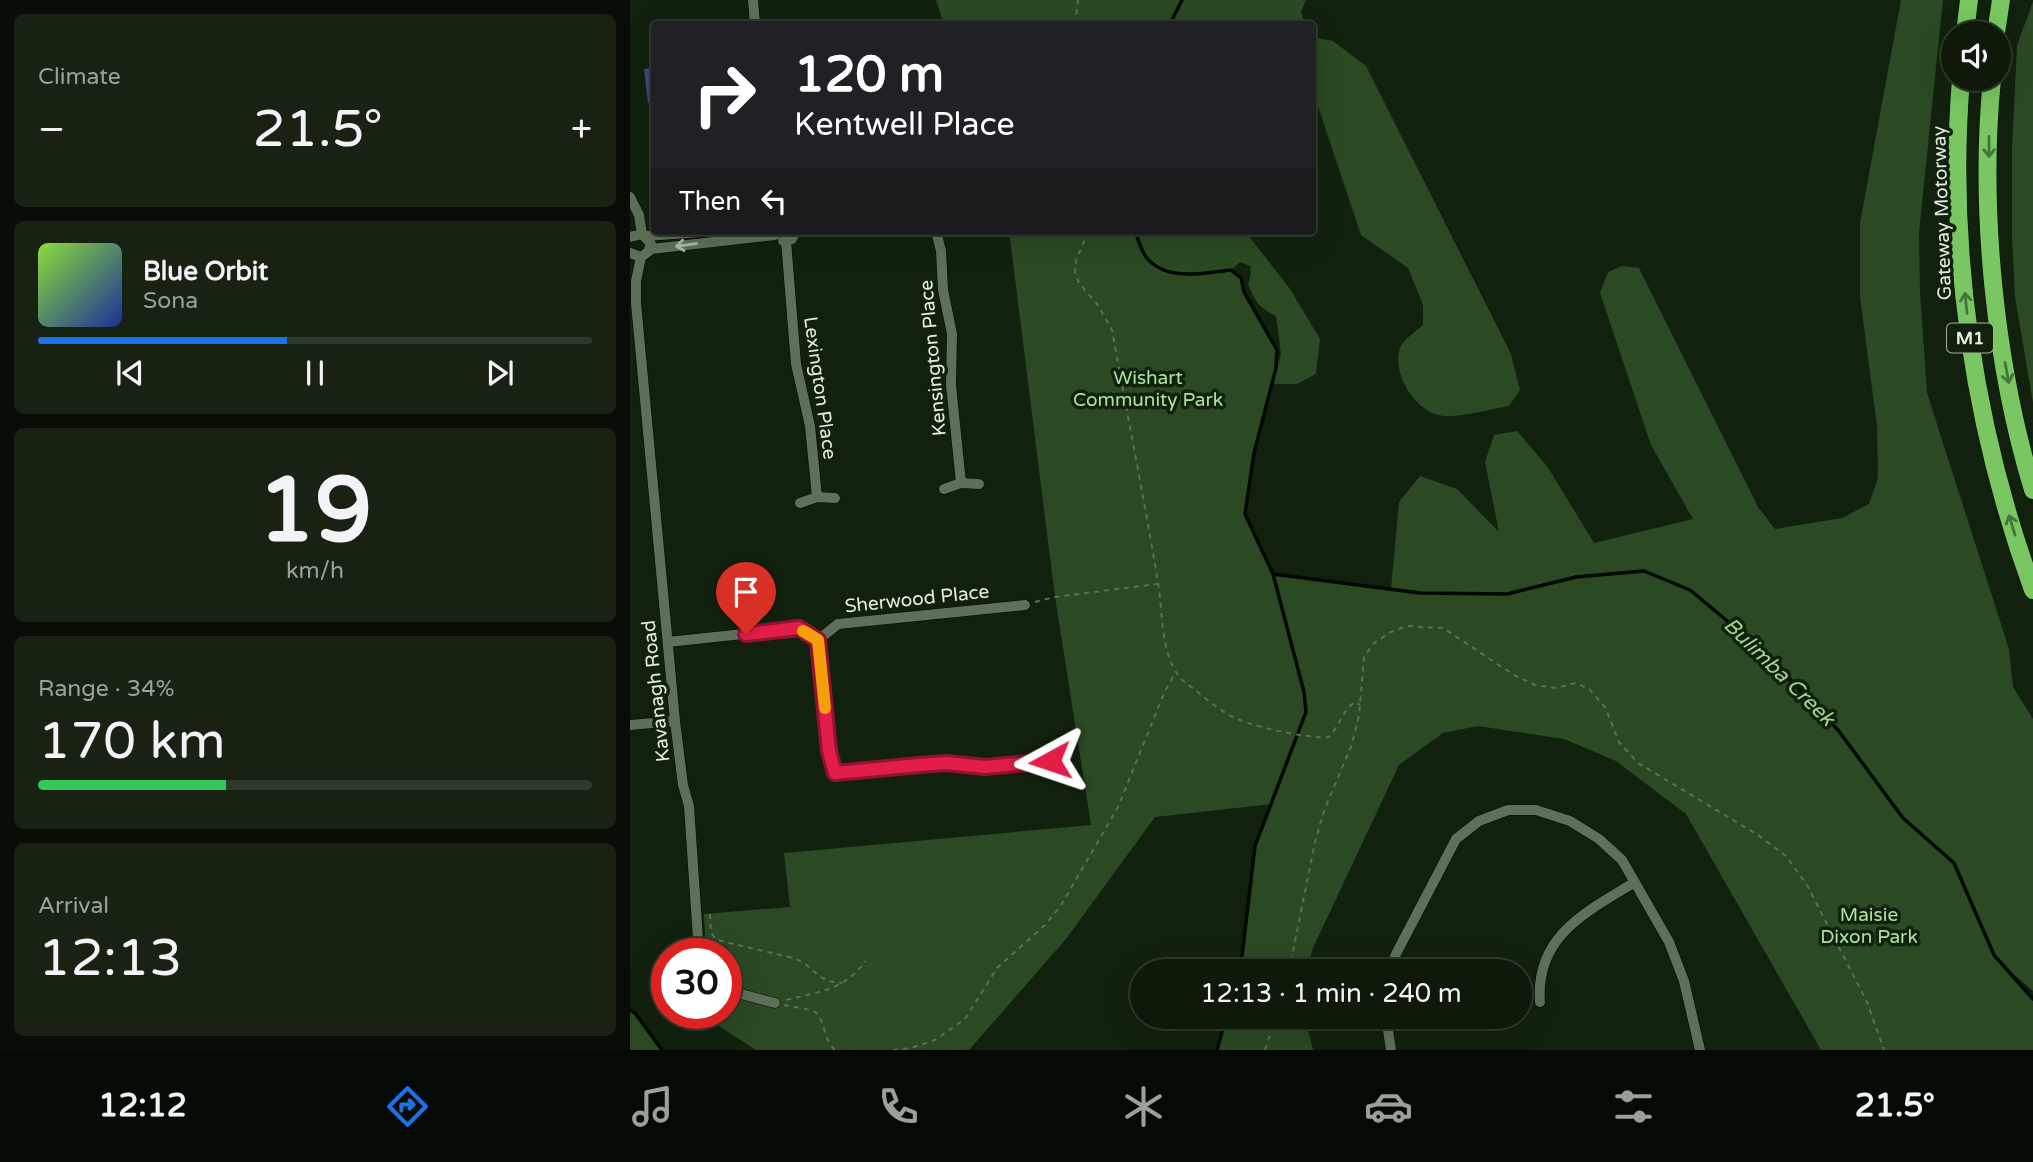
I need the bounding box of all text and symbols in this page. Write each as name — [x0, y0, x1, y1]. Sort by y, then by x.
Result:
map controls — [1941, 21, 2011, 91]
button: sound — [1941, 21, 2011, 91]
text: 120 m — [794, 46, 944, 105]
icon: right — [679, 49, 770, 140]
text: Climate — [38, 63, 121, 91]
text: 21.5° — [253, 98, 383, 161]
text: Kentwell Place — [794, 106, 1015, 144]
text: − — [38, 107, 65, 153]
text: + — [571, 107, 592, 153]
street label: Gateway Motorway — [1928, 125, 1956, 301]
one-way arrow — [1982, 135, 1996, 158]
icon: left — [755, 182, 793, 220]
text: Then — [679, 186, 741, 217]
one-way arrow — [675, 239, 698, 252]
text: Blue Orbit — [143, 256, 268, 287]
street label: Kensington Place — [915, 279, 951, 437]
text: Sona — [143, 287, 198, 315]
one-way arrow — [1959, 292, 1972, 315]
street label: Lexington Place — [799, 315, 841, 461]
road number: M1 — [1947, 324, 1993, 352]
icon: previous — [111, 354, 149, 392]
icon: pause — [296, 354, 334, 392]
icon: next — [481, 354, 519, 392]
one-way arrow — [2000, 361, 2014, 384]
park label: Wishart Community Park — [1073, 367, 1223, 411]
text: 19 — [258, 456, 372, 566]
one-way arrow — [2004, 515, 2017, 537]
text: km/h — [286, 557, 344, 585]
pin — [716, 562, 776, 634]
icon: arrive — [727, 573, 765, 611]
street label: Sherwood Place — [844, 580, 990, 618]
water label: Bulimba Creek — [1718, 613, 1841, 732]
street label: Kavanagh Road — [638, 619, 674, 763]
text: Range · 34% — [38, 675, 174, 703]
text: 170 km — [38, 710, 226, 773]
position arrow — [1013, 724, 1087, 798]
text: Arrival — [38, 892, 109, 920]
park label: Maisie Dixon Park — [1820, 904, 1918, 948]
text: 12:13 — [38, 927, 182, 990]
speed limit sign: 30 — [651, 938, 742, 1029]
text: 12:13 · 1 min · 240 m — [1200, 978, 1462, 1009]
icon: directions — [383, 1082, 432, 1131]
icon: music — [628, 1082, 677, 1131]
icon: phone — [874, 1082, 923, 1131]
icon: climate — [1119, 1082, 1168, 1131]
icon: car — [1364, 1082, 1413, 1131]
icon: filters — [1609, 1082, 1658, 1131]
text: 12:12 — [98, 1087, 187, 1125]
text: 21.5° — [1855, 1087, 1935, 1125]

